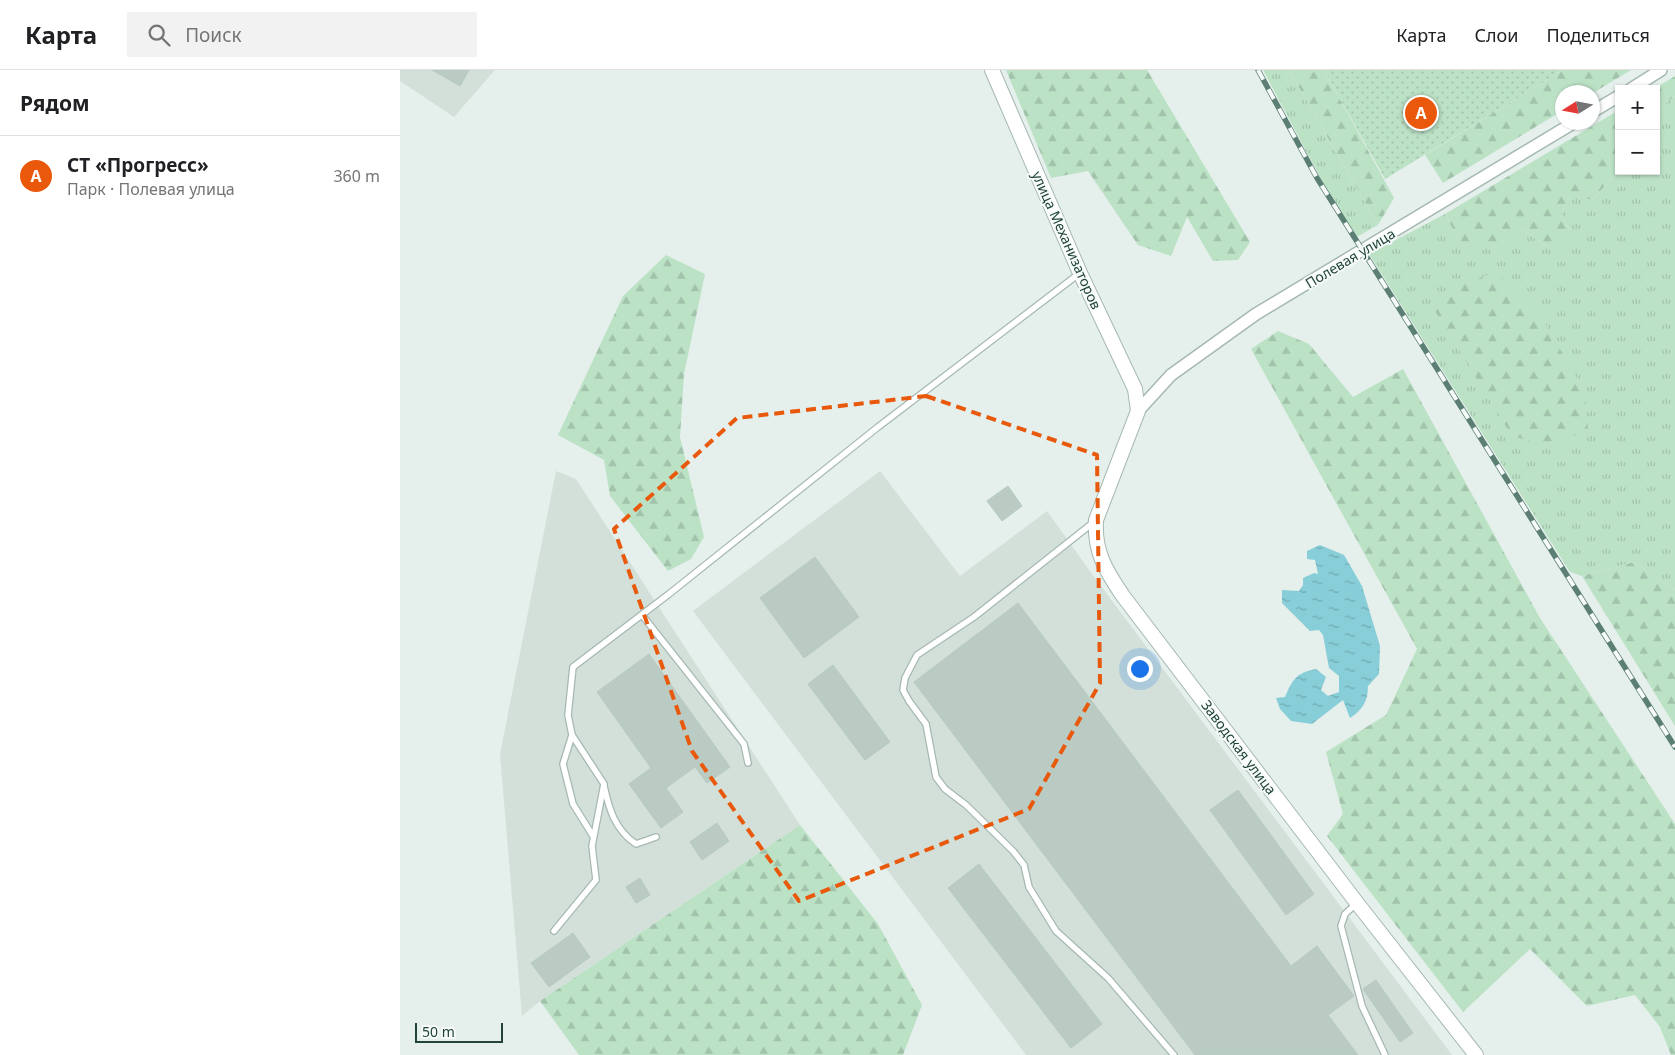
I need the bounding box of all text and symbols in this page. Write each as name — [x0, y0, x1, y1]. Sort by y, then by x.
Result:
search box — [127, 12, 477, 57]
text: Карта — [25, 18, 97, 51]
icon: search — [145, 21, 173, 49]
text: Поиск — [185, 22, 242, 48]
text: Карта — [1396, 23, 1446, 47]
text: Слои — [1474, 23, 1518, 47]
text: Поделиться — [1546, 23, 1650, 47]
north arrow — [1555, 85, 1600, 130]
map controls — [1615, 85, 1660, 175]
button: + — [1615, 85, 1660, 130]
text: Рядом — [20, 89, 90, 117]
pin: A — [1405, 94, 1437, 132]
button: − — [1615, 130, 1660, 175]
text: СТ «Прогресс» — [67, 152, 209, 178]
text: A — [30, 165, 42, 187]
text: 360 m — [333, 165, 380, 187]
street label: улица Механизаторов — [1028, 168, 1106, 312]
text: Парк · Полевая улица — [67, 178, 235, 200]
street label: Полевая улица — [1302, 224, 1398, 292]
your location — [1127, 656, 1153, 682]
street label: Заводская улица — [1197, 696, 1281, 798]
scale bar — [415, 1020, 502, 1043]
text: 50 m — [422, 1022, 455, 1041]

